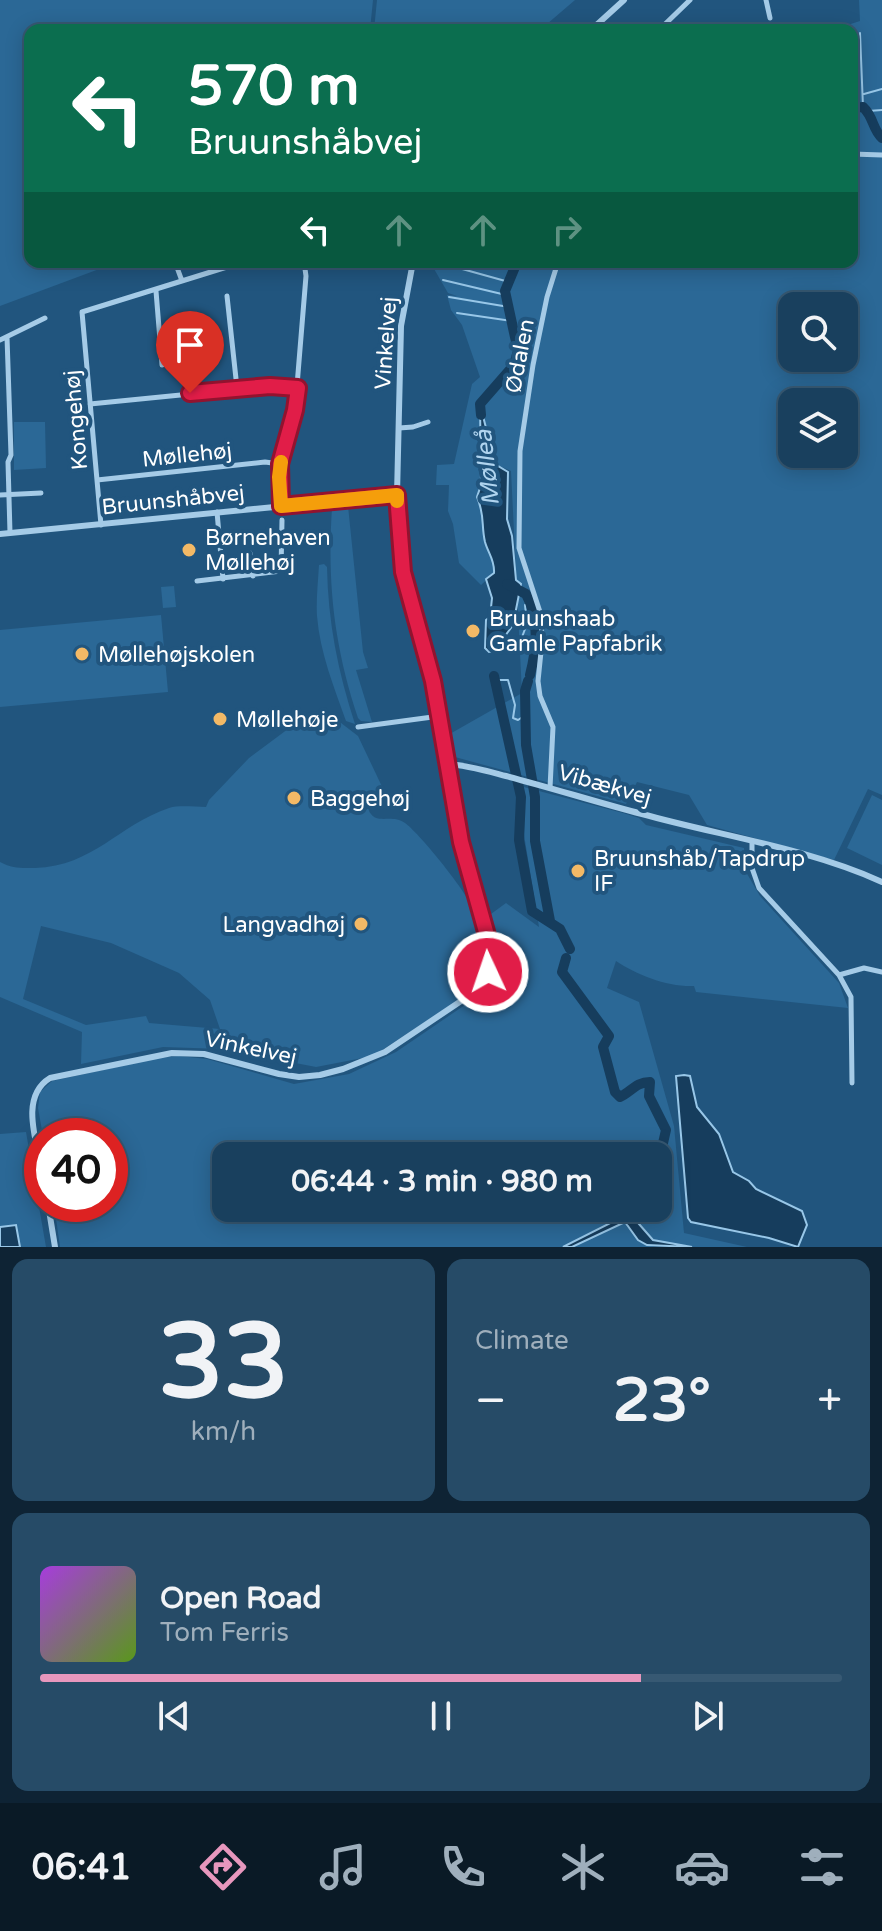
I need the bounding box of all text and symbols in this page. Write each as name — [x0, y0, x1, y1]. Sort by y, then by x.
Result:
text: 570 m — [188, 53, 359, 120]
icon: left — [56, 56, 160, 160]
text: Bruunshåbvej — [188, 121, 423, 164]
icon: left — [293, 208, 337, 252]
icon: ahead — [377, 208, 421, 252]
icon: ahead — [461, 208, 505, 252]
icon: right — [545, 208, 589, 252]
map controls — [778, 292, 858, 468]
button: search — [778, 292, 858, 372]
street label: Vinkelvej — [370, 296, 402, 390]
pin — [156, 311, 224, 393]
street label: Ødalen — [500, 317, 540, 395]
icon: arrive — [168, 323, 212, 367]
street label: Kongehøj — [59, 369, 93, 471]
button: layers — [778, 388, 858, 468]
water label: Mølleå — [469, 428, 506, 507]
street label: Møllehøj — [141, 437, 233, 473]
street label: Bruunshåbvej — [100, 480, 246, 520]
place label: Børnehaven Møllehøj — [205, 525, 331, 576]
marker: Børnehaven Møllehøj — [180, 541, 198, 559]
place label: Bruunshaab Gamle Papfabrik — [489, 606, 662, 657]
marker: Bruunshaab Gamle Papfabrik — [464, 622, 482, 640]
place label: Møllehøjskolen — [98, 642, 255, 668]
marker: Møllehøjskolen — [73, 645, 91, 663]
place label: Møllehøje — [236, 707, 339, 733]
marker: Møllehøje — [211, 710, 229, 728]
street label: Vibækvej — [555, 759, 654, 811]
place label: Baggehøj — [310, 786, 410, 812]
marker: Baggehøj — [285, 789, 303, 807]
place label: Bruunshåb/Tapdrup IF — [594, 846, 805, 897]
marker: Bruunshåb/Tapdrup IF — [569, 862, 587, 880]
place label: Langvadhøj — [223, 912, 345, 938]
marker: Langvadhøj — [352, 915, 370, 933]
position arrow — [446, 930, 530, 1014]
street label: Vinkelvej — [203, 1026, 299, 1070]
speed limit sign: 40 — [24, 1118, 128, 1222]
text: 06:44 · 3 min · 980 m — [291, 1163, 593, 1200]
text: 33 — [158, 1301, 289, 1426]
text: Climate — [475, 1325, 569, 1356]
text: 23° — [613, 1365, 711, 1437]
text: − — [475, 1375, 506, 1428]
text: + — [817, 1375, 842, 1428]
text: km/h — [191, 1416, 256, 1447]
text: Open Road — [160, 1580, 321, 1617]
text: Tom Ferris — [160, 1617, 289, 1648]
icon: previous — [152, 1694, 196, 1738]
icon: pause — [419, 1694, 463, 1738]
icon: next — [686, 1694, 730, 1738]
icon: directions — [195, 1839, 251, 1895]
icon: music — [315, 1839, 371, 1895]
icon: phone — [435, 1839, 491, 1895]
icon: climate — [555, 1839, 611, 1895]
icon: car — [674, 1839, 730, 1895]
icon: filters — [794, 1839, 850, 1895]
text: 06:41 — [32, 1846, 132, 1889]

